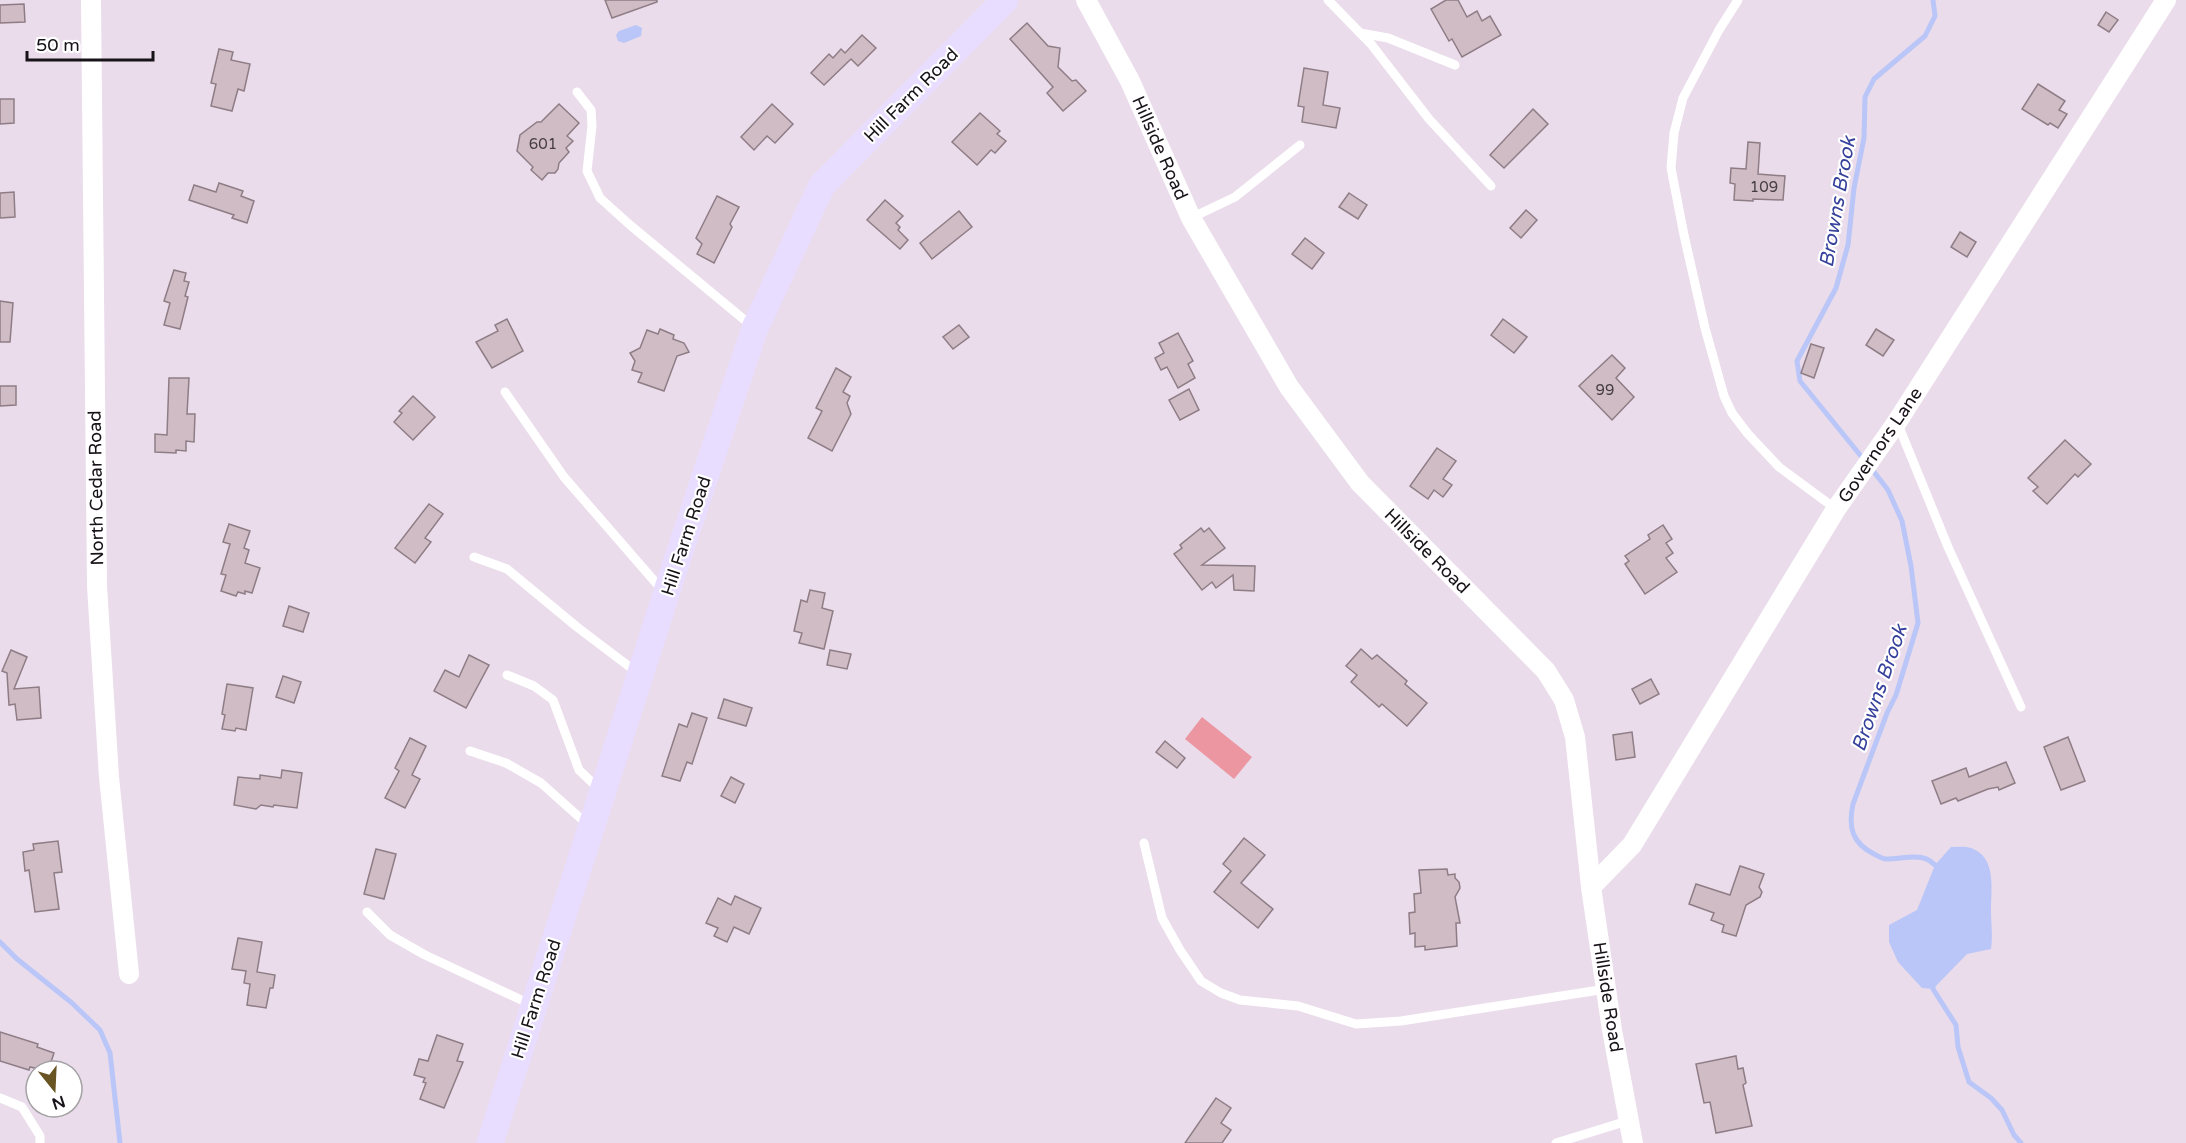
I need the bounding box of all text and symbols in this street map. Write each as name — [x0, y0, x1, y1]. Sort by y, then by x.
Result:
scale bar — [27, 24, 153, 62]
text: 50 m — [36, 34, 80, 56]
street label: Hill Farm Road — [859, 43, 963, 147]
street label: Hillside Road — [1127, 93, 1193, 203]
water label: Browns Brook — [1815, 133, 1862, 269]
house number: 601 — [529, 135, 557, 153]
house number: 109 — [1750, 178, 1778, 196]
house number: 99 — [1596, 381, 1614, 399]
street label: Governors Lane — [1833, 383, 1927, 507]
street label: North Cedar Road — [84, 410, 108, 566]
street label: Hill Farm Road — [656, 473, 716, 599]
street label: Hillside Road — [1380, 504, 1474, 598]
water label: Browns Brook — [1847, 620, 1913, 755]
street label: Hill Farm Road — [506, 936, 566, 1062]
street label: Hillside Road — [1588, 940, 1628, 1054]
north arrow — [24, 1059, 84, 1119]
text: N — [49, 1091, 68, 1114]

